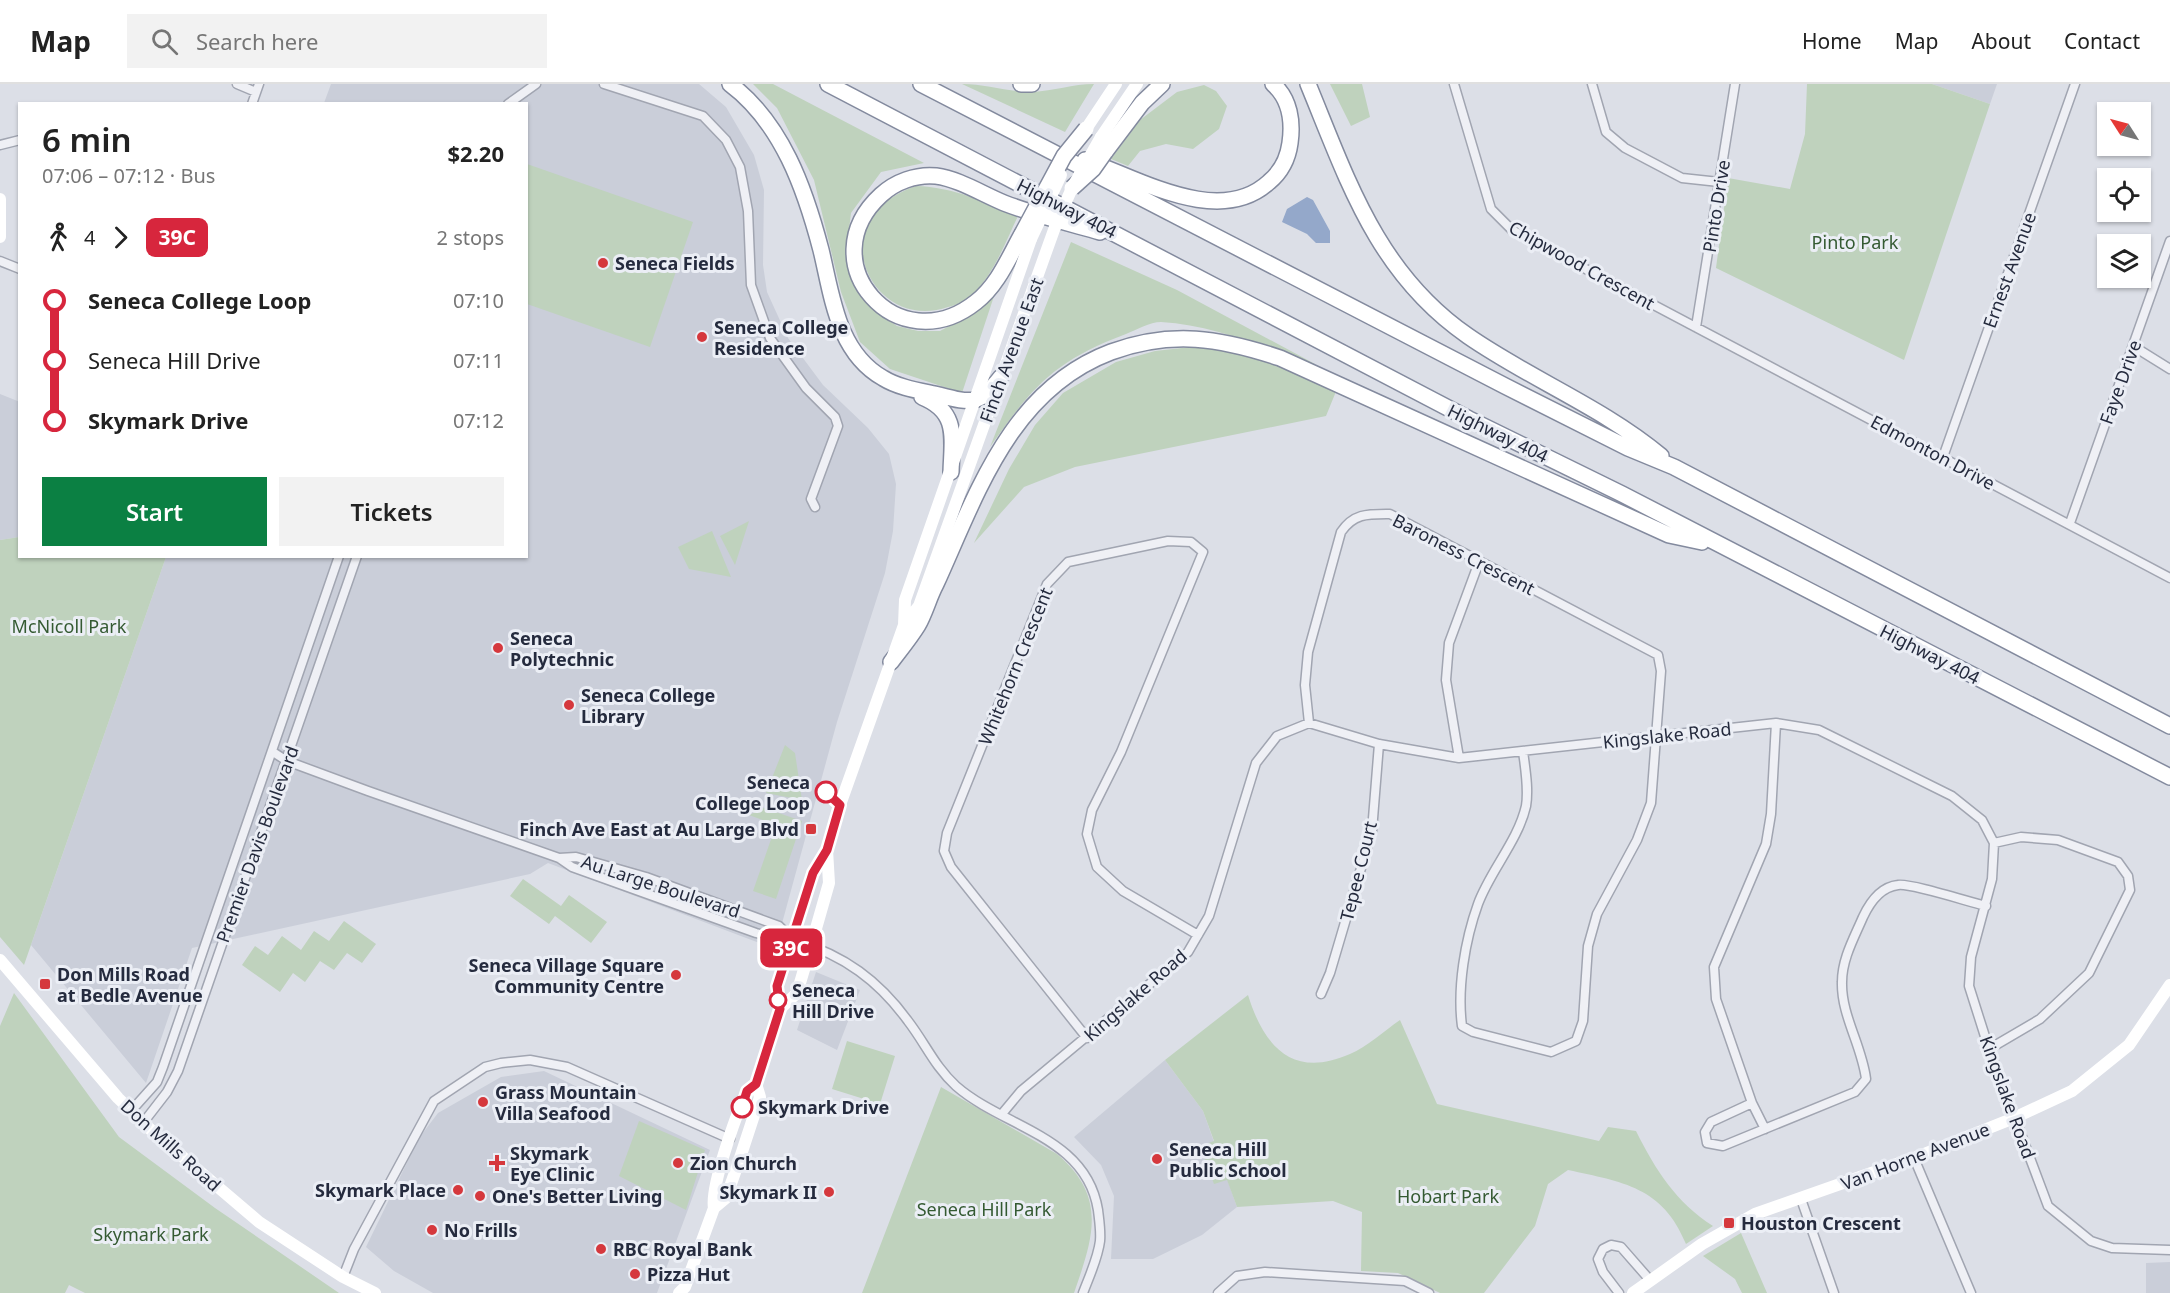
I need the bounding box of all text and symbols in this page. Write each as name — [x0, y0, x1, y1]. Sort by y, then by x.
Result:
search box — [127, 14, 547, 68]
text: Map — [30, 22, 91, 60]
icon: search — [148, 25, 181, 58]
text: Search here — [196, 26, 318, 56]
text: Home — [1802, 27, 1862, 55]
text: Map — [1895, 27, 1938, 55]
text: About — [1971, 27, 2031, 55]
text: Contact — [2064, 27, 2140, 55]
north arrow — [2097, 102, 2151, 156]
map controls — [2097, 102, 2151, 288]
text: 6 min — [42, 117, 132, 162]
text: $2.20 — [447, 138, 504, 168]
street label: Pinto Drive — [1697, 158, 1735, 254]
text: 07:06 – 07:12 · Bus — [42, 162, 215, 189]
button: locate — [2097, 168, 2151, 222]
street label: Highway 404 — [1013, 173, 1121, 243]
street label: Ernest Avenue — [1977, 209, 2041, 331]
street label: Chipwood Crescent — [1505, 215, 1660, 315]
icon: walk — [42, 221, 75, 254]
icon: forward — [104, 221, 137, 254]
text: 39C — [158, 223, 196, 251]
text: 4 — [84, 224, 95, 251]
text: 2 stops — [437, 224, 504, 251]
park label: Pinto Park — [1812, 230, 1899, 254]
button: layers — [2097, 234, 2151, 288]
place label: Seneca Fields — [615, 251, 735, 275]
marker: Seneca Fields — [596, 256, 610, 270]
street label: Finch Avenue East — [974, 274, 1049, 426]
text: Seneca College Loop — [88, 285, 312, 315]
text: 07:10 — [453, 287, 504, 314]
place label: Seneca College Residence — [714, 315, 848, 360]
marker: Seneca College Residence — [695, 330, 709, 344]
street label: Faye Drive — [2094, 337, 2146, 427]
text: Seneca Hill Drive — [88, 345, 261, 375]
text: 07:11 — [453, 347, 504, 374]
street label: Highway 404 — [1444, 398, 1552, 468]
text: Skymark Drive — [88, 405, 248, 435]
text: 07:12 — [453, 407, 504, 434]
street label: Edmonton Drive — [1867, 409, 1999, 495]
button: Start — [42, 477, 267, 546]
button: Tickets — [279, 477, 504, 546]
street label: Baroness Crescent — [1389, 508, 1540, 600]
street label: Whitehorn Crescent — [972, 583, 1058, 748]
park label: McNicoll Park — [12, 614, 127, 638]
street label: Highway 404 — [1876, 619, 1984, 689]
place label: Seneca Polytechnic — [510, 626, 614, 671]
marker: Seneca Polytechnic — [491, 641, 505, 655]
place label: Seneca College Library — [581, 683, 715, 728]
marker: Seneca College Library — [562, 698, 576, 712]
street label: Kingslake Road — [1602, 716, 1732, 754]
street label: Premier Davis Boulevard — [210, 742, 304, 946]
place label: Seneca College Loop — [695, 770, 810, 815]
marker: Seneca College Loop — [815, 781, 837, 803]
place label: Finch Ave East at Au Large Blvd — [519, 817, 799, 841]
street label: Tepee Court — [1334, 818, 1382, 924]
marker: Finch Ave East at Au Large Blvd — [804, 822, 818, 836]
street label: Au Large Boulevard — [579, 849, 743, 923]
line badge: 39C — [756, 928, 826, 968]
text: 39C — [772, 934, 810, 962]
street label: Kingslake Road — [1078, 944, 1192, 1046]
place label: Seneca Village Square Community Centre — [469, 953, 664, 998]
place label: Don Mills Road at Bedle Avenue — [57, 962, 203, 1007]
marker: Seneca Village Square Community Centre — [669, 968, 683, 982]
marker: Don Mills Road at Bedle Avenue — [38, 977, 52, 991]
place label: Seneca Hill Drive — [792, 978, 874, 1023]
marker: Seneca Hill Drive — [769, 991, 787, 1009]
street label: Kingslake Road — [1975, 1032, 2041, 1162]
place label: Grass Mountain Villa Seafood — [495, 1080, 637, 1125]
street label: Don Mills Road — [116, 1094, 226, 1196]
marker: Grass Mountain Villa Seafood — [476, 1095, 490, 1109]
place label: Skymark Drive — [758, 1095, 889, 1119]
marker: Skymark Drive — [731, 1096, 753, 1118]
street label: Van Horne Avenue — [1837, 1117, 1993, 1195]
place label: Seneca Hill Public School — [1169, 1137, 1287, 1182]
place label: Skymark Eye Clinic — [510, 1141, 594, 1186]
place label: Zion Church — [690, 1151, 797, 1175]
marker: Seneca Hill Public School — [1150, 1152, 1164, 1166]
marker: Skymark Eye Clinic — [488, 1154, 506, 1172]
marker: Zion Church — [671, 1156, 685, 1170]
place label: Skymark Place — [315, 1178, 446, 1202]
place label: Skymark II — [719, 1180, 817, 1204]
marker: Skymark Place — [451, 1183, 465, 1197]
place label: One's Better Living — [492, 1184, 662, 1208]
park label: Hobart Park — [1397, 1184, 1499, 1208]
marker: Skymark II — [822, 1185, 836, 1199]
marker: One's Better Living — [473, 1189, 487, 1203]
park label: Seneca Hill Park — [917, 1197, 1052, 1221]
place label: Houston Crescent — [1741, 1211, 1901, 1235]
marker: Houston Crescent — [1722, 1216, 1736, 1230]
place label: No Frills — [444, 1218, 518, 1242]
park label: Skymark Park — [93, 1222, 209, 1246]
marker: No Frills — [425, 1223, 439, 1237]
place label: RBC Royal Bank — [613, 1237, 753, 1261]
marker: RBC Royal Bank — [594, 1242, 608, 1256]
place label: Pizza Hut — [647, 1262, 730, 1286]
marker: Pizza Hut — [628, 1267, 642, 1281]

